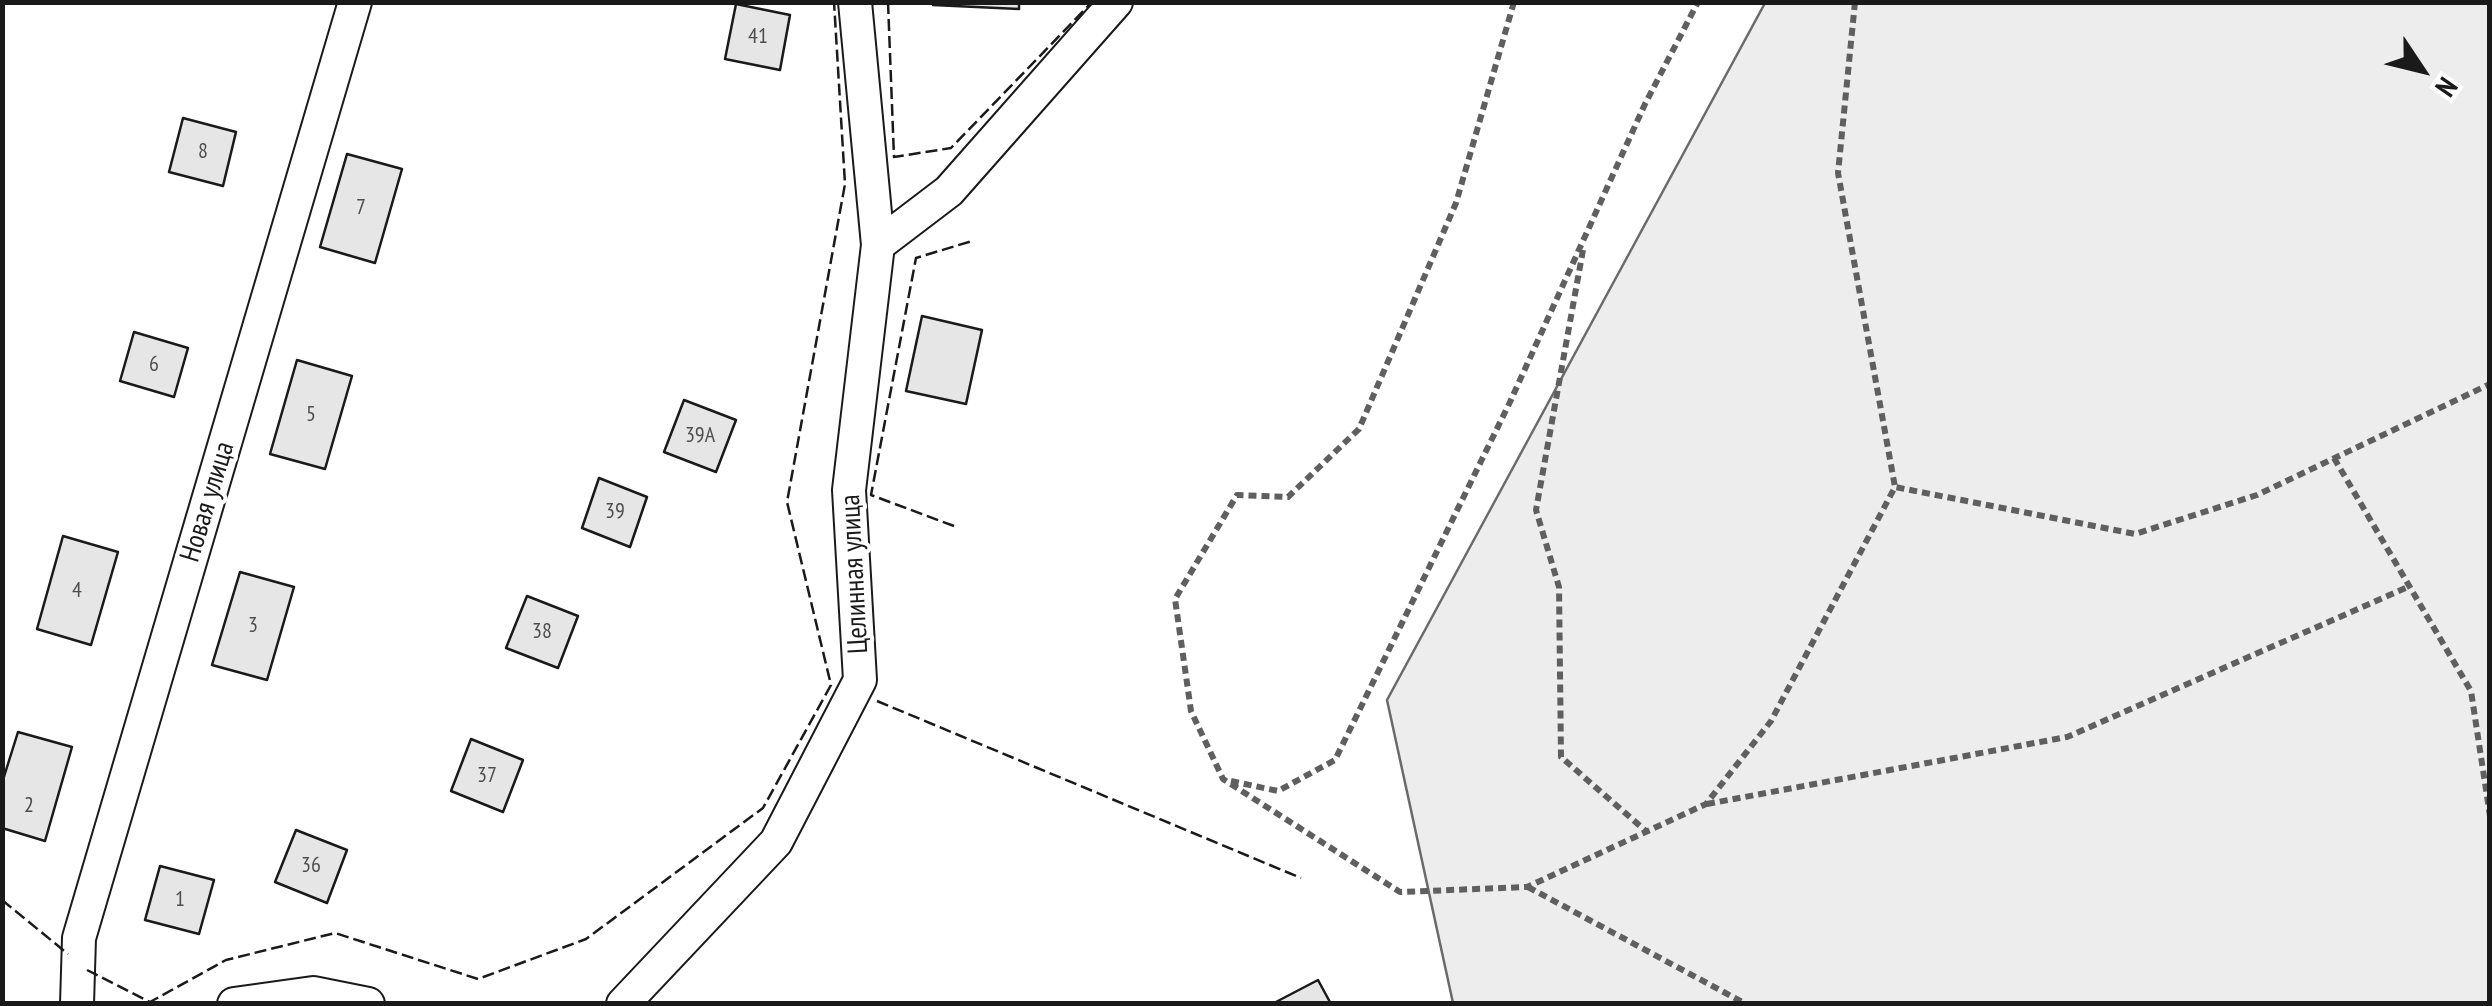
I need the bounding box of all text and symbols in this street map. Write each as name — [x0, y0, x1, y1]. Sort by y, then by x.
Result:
north arrow — [2372, 20, 2472, 120]
house number: 41 — [748, 24, 768, 50]
text: N — [2427, 71, 2466, 104]
house number: 8 — [198, 139, 208, 165]
house number: 7 — [356, 195, 366, 221]
house number: 6 — [149, 352, 159, 378]
house number: 5 — [306, 402, 316, 428]
house number: 39А — [685, 423, 715, 449]
street label: Новая улица — [174, 438, 242, 566]
street label: Целинная улица — [834, 494, 876, 654]
house number: 39 — [605, 499, 625, 525]
house number: 4 — [72, 578, 82, 604]
house number: 3 — [248, 613, 258, 639]
house number: 38 — [532, 619, 552, 645]
house number: 37 — [477, 763, 497, 789]
house number: 2 — [24, 793, 34, 819]
house number: 36 — [301, 853, 321, 879]
house number: 1 — [175, 887, 185, 913]

